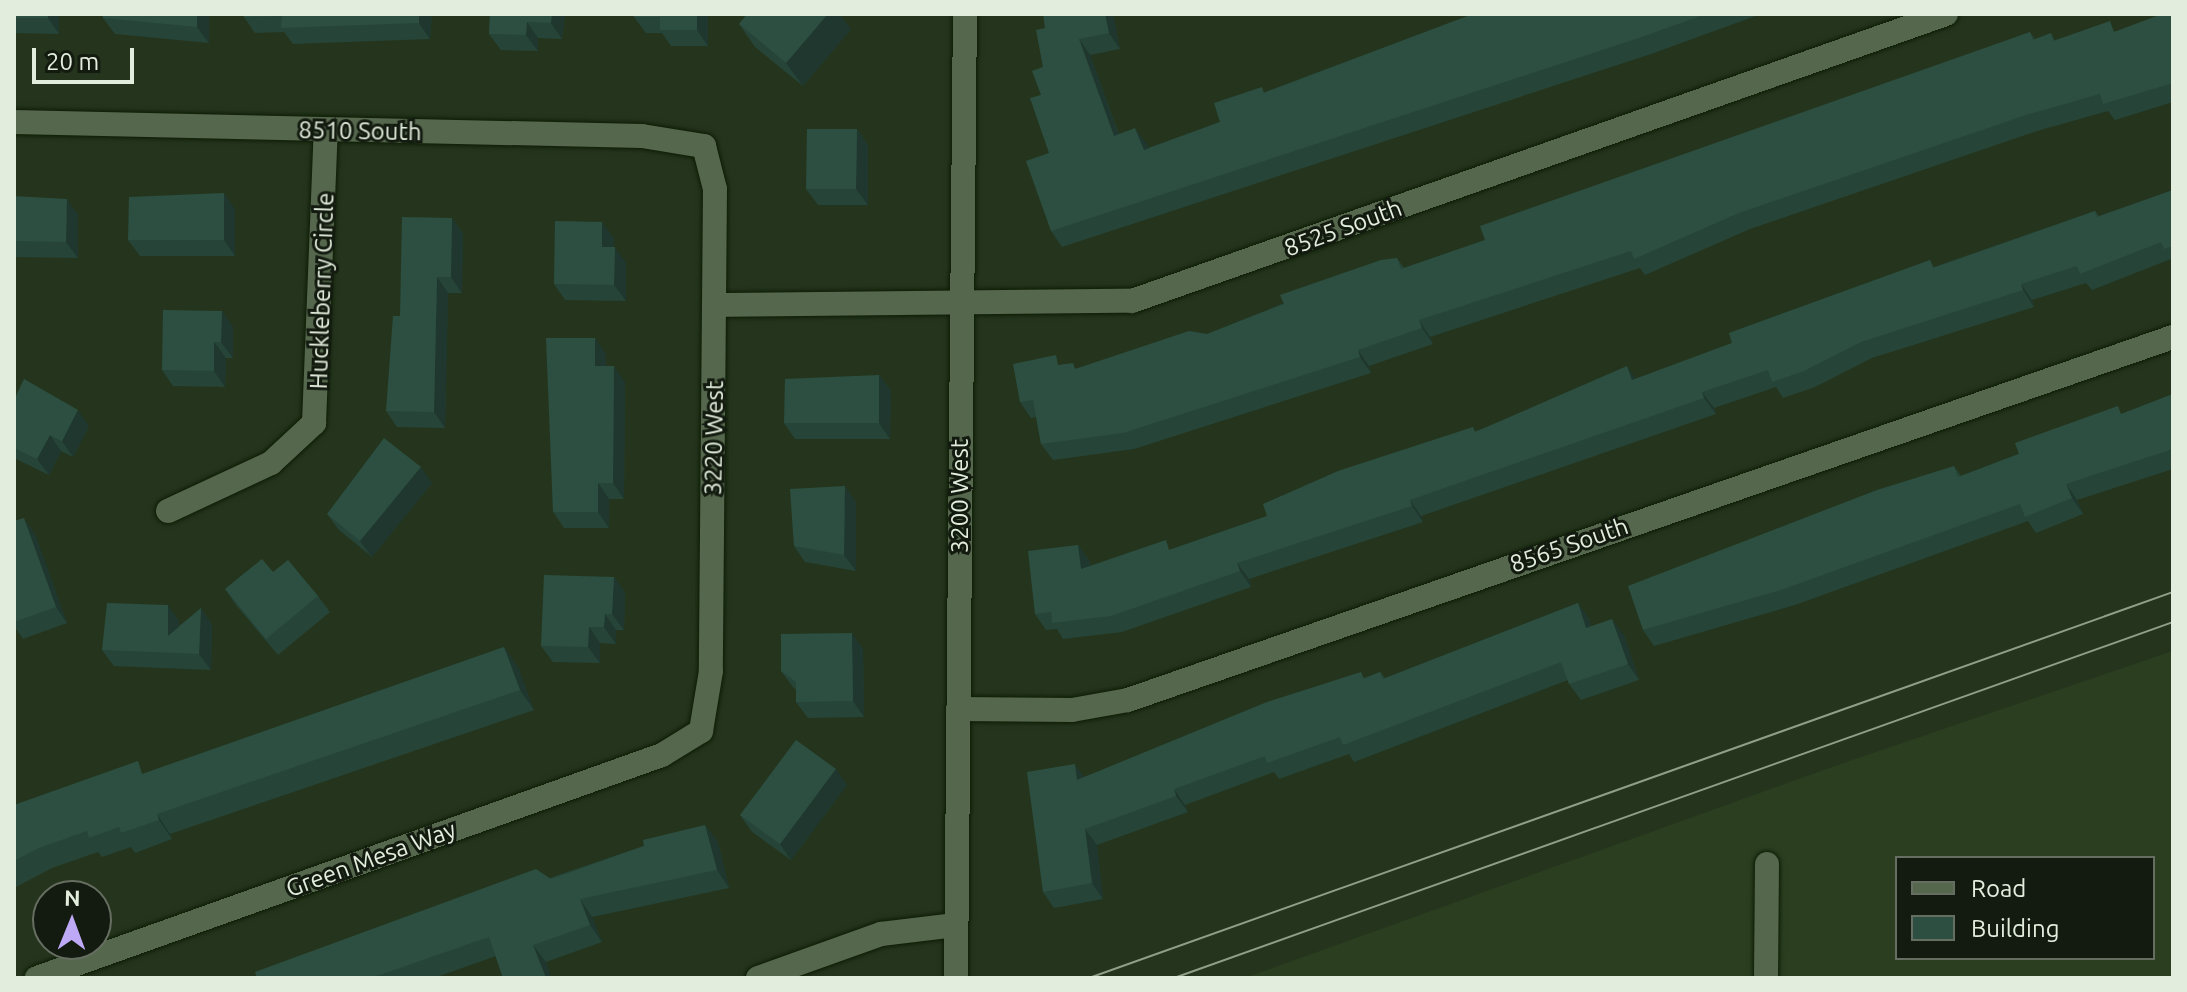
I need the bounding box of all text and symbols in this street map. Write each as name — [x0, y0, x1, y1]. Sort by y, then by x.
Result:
scale bar — [36, 32, 138, 82]
text: 20 m — [46, 48, 99, 75]
street label: 8510 South — [298, 116, 422, 146]
street label: Huckleberry Circle — [304, 192, 340, 390]
street label: 8525 South — [1280, 193, 1406, 263]
street label: 3220 West — [699, 380, 729, 496]
street label: 3200 West — [946, 439, 974, 553]
street label: 8565 South — [1506, 511, 1632, 579]
street label: Green Mesa Way — [282, 815, 460, 903]
legend — [1895, 856, 2155, 960]
text: Road — [1971, 875, 2026, 902]
north arrow — [32, 880, 112, 960]
text: N — [64, 885, 81, 910]
text: Building — [1971, 915, 2059, 942]

